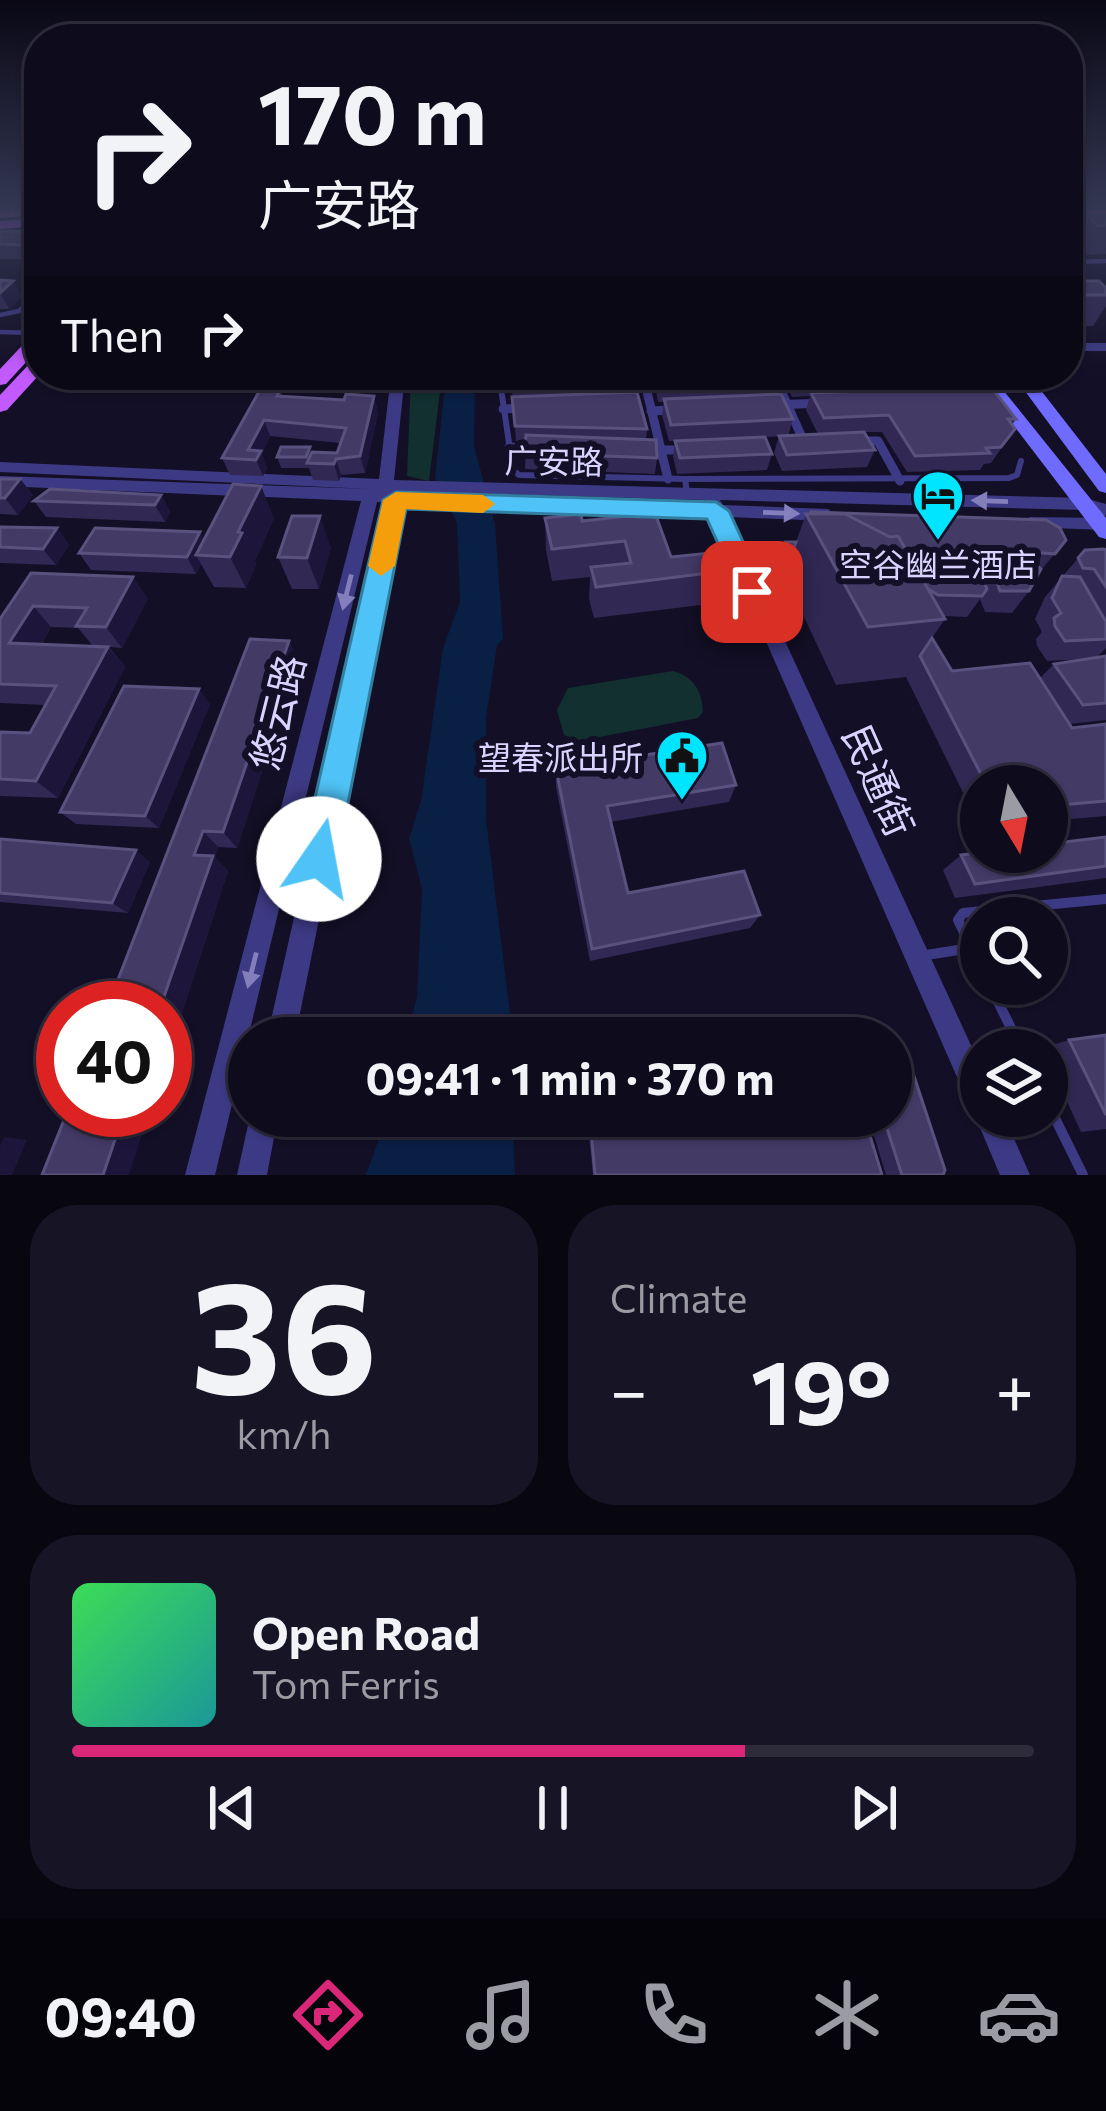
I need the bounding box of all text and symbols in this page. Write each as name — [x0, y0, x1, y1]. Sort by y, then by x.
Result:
text: 170 m — [258, 60, 487, 162]
icon: right — [60, 72, 216, 228]
text: 广安路 — [258, 170, 420, 236]
icon: right — [188, 300, 254, 366]
text: Then — [60, 306, 164, 361]
street label: 广安路 — [504, 439, 604, 481]
hotel icon: 空谷幽兰酒店 — [910, 468, 966, 542]
one-way arrow — [970, 492, 1008, 511]
one-way arrow — [763, 504, 801, 523]
pin — [701, 541, 803, 643]
place label: 空谷幽兰酒店 — [839, 543, 1037, 584]
icon: arrive — [719, 559, 785, 625]
one-way arrow — [337, 574, 356, 611]
street label: 悠云路 — [239, 649, 313, 775]
street label: 民通街 — [834, 717, 926, 843]
public building icon: 望春派出所 — [654, 728, 710, 802]
place label: 望春派出所 — [478, 736, 643, 777]
north arrow — [960, 765, 1068, 873]
map controls — [960, 765, 1068, 1137]
position arrow — [256, 796, 382, 922]
button: search — [960, 897, 1068, 1005]
one-way arrow — [242, 952, 261, 989]
speed limit sign: 40 — [36, 981, 192, 1137]
button: layers — [960, 1029, 1068, 1137]
text: 09:41 · 1 min · 370 m — [365, 1049, 775, 1104]
text: 36 — [190, 1235, 378, 1426]
text: Climate — [610, 1273, 747, 1321]
text: 19° — [751, 1333, 892, 1444]
text: − — [610, 1348, 648, 1429]
text: + — [995, 1348, 1034, 1429]
text: km/h — [237, 1409, 331, 1457]
text: Open Road — [252, 1604, 480, 1659]
text: Tom Ferris — [252, 1659, 440, 1707]
icon: previous — [199, 1775, 265, 1841]
icon: pause — [520, 1775, 586, 1841]
icon: next — [841, 1775, 907, 1841]
icon: directions — [286, 1973, 370, 2057]
icon: music — [459, 1973, 543, 2057]
icon: phone — [632, 1973, 716, 2057]
icon: climate — [805, 1973, 889, 2057]
icon: car — [977, 1973, 1061, 2057]
text: 09:40 — [44, 1982, 197, 2048]

